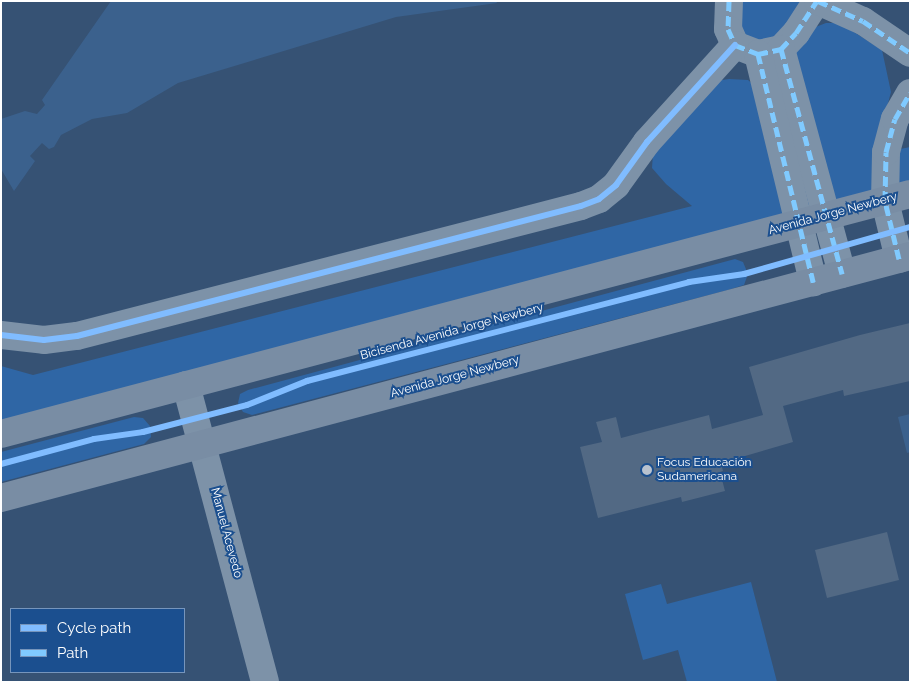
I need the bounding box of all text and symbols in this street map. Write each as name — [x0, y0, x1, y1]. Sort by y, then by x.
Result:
street label: Avenida Jorge Newbery — [767, 190, 899, 238]
street label: Bicisenda Avenida Jorge Newbery — [359, 301, 545, 363]
street label: Avenida Jorge Newbery — [389, 353, 521, 401]
place label: Focus Educación Sudamericana — [657, 456, 752, 484]
marker: Focus Educación Sudamericana — [641, 464, 653, 476]
street label: Manuel Acevedo — [207, 486, 245, 580]
legend — [10, 608, 185, 673]
text: Cycle path — [57, 619, 131, 637]
text: Path — [57, 644, 88, 662]

